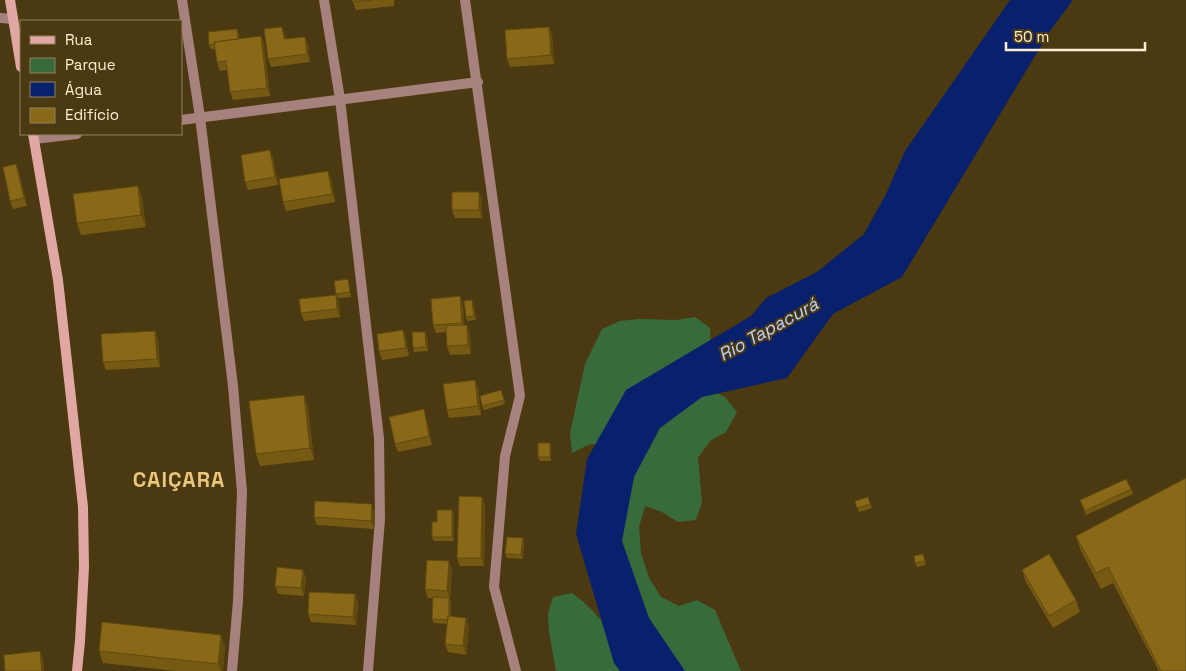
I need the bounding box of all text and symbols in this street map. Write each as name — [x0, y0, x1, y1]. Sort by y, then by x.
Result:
legend — [20, 20, 182, 135]
scale bar — [1006, 20, 1145, 52]
text: 50 m — [1014, 27, 1049, 46]
text: Rua — [65, 30, 93, 49]
text: Parque — [65, 55, 116, 74]
text: Água — [65, 80, 102, 99]
text: Edifício — [65, 105, 119, 124]
water label: Rio Tapacurá — [714, 292, 823, 366]
district label: CAIÇARA — [133, 466, 225, 493]

